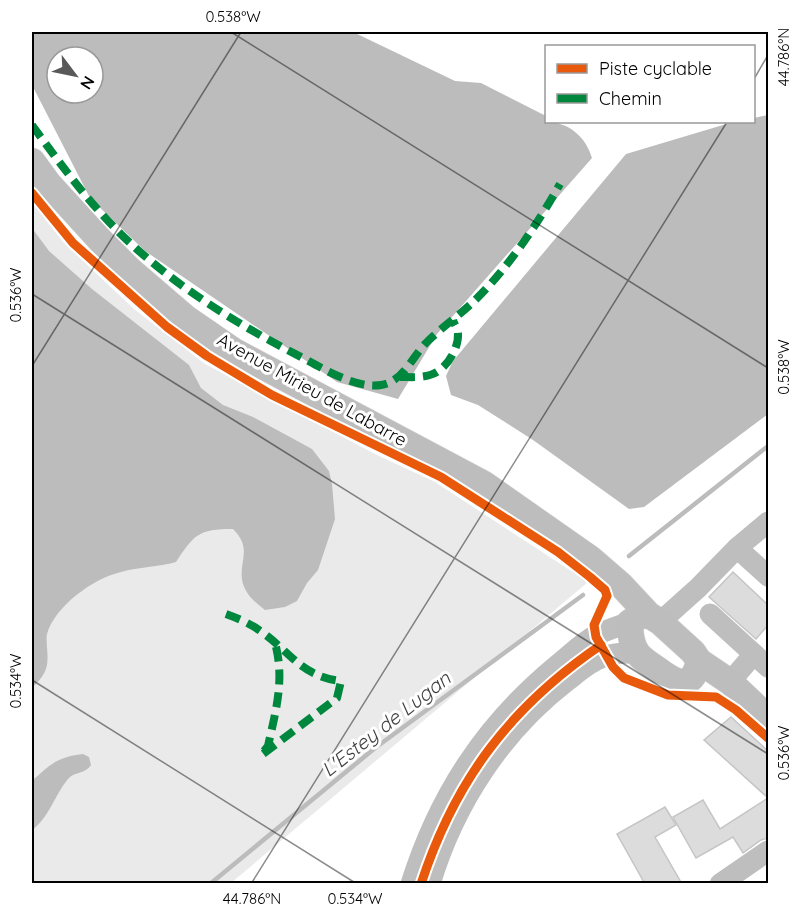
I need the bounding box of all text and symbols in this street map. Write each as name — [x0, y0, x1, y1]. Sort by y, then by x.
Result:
text: 0.538°W — [205, 7, 261, 26]
text: 44.786°N — [774, 28, 793, 86]
north arrow — [45, 45, 105, 105]
legend — [545, 45, 755, 123]
text: Piste cyclable — [599, 57, 712, 80]
text: N — [76, 73, 99, 93]
text: Chemin — [599, 87, 662, 110]
text: 0.536°W — [6, 267, 25, 323]
street label: Avenue Mirieu de Labarre — [213, 328, 411, 451]
text: 0.538°W — [774, 339, 793, 395]
text: 0.534°W — [6, 653, 25, 709]
water label: L'Estey de Lugan — [316, 665, 455, 782]
text: 0.536°W — [774, 725, 793, 781]
text: 44.786°N — [223, 889, 281, 908]
text: 0.534°W — [327, 889, 383, 908]

